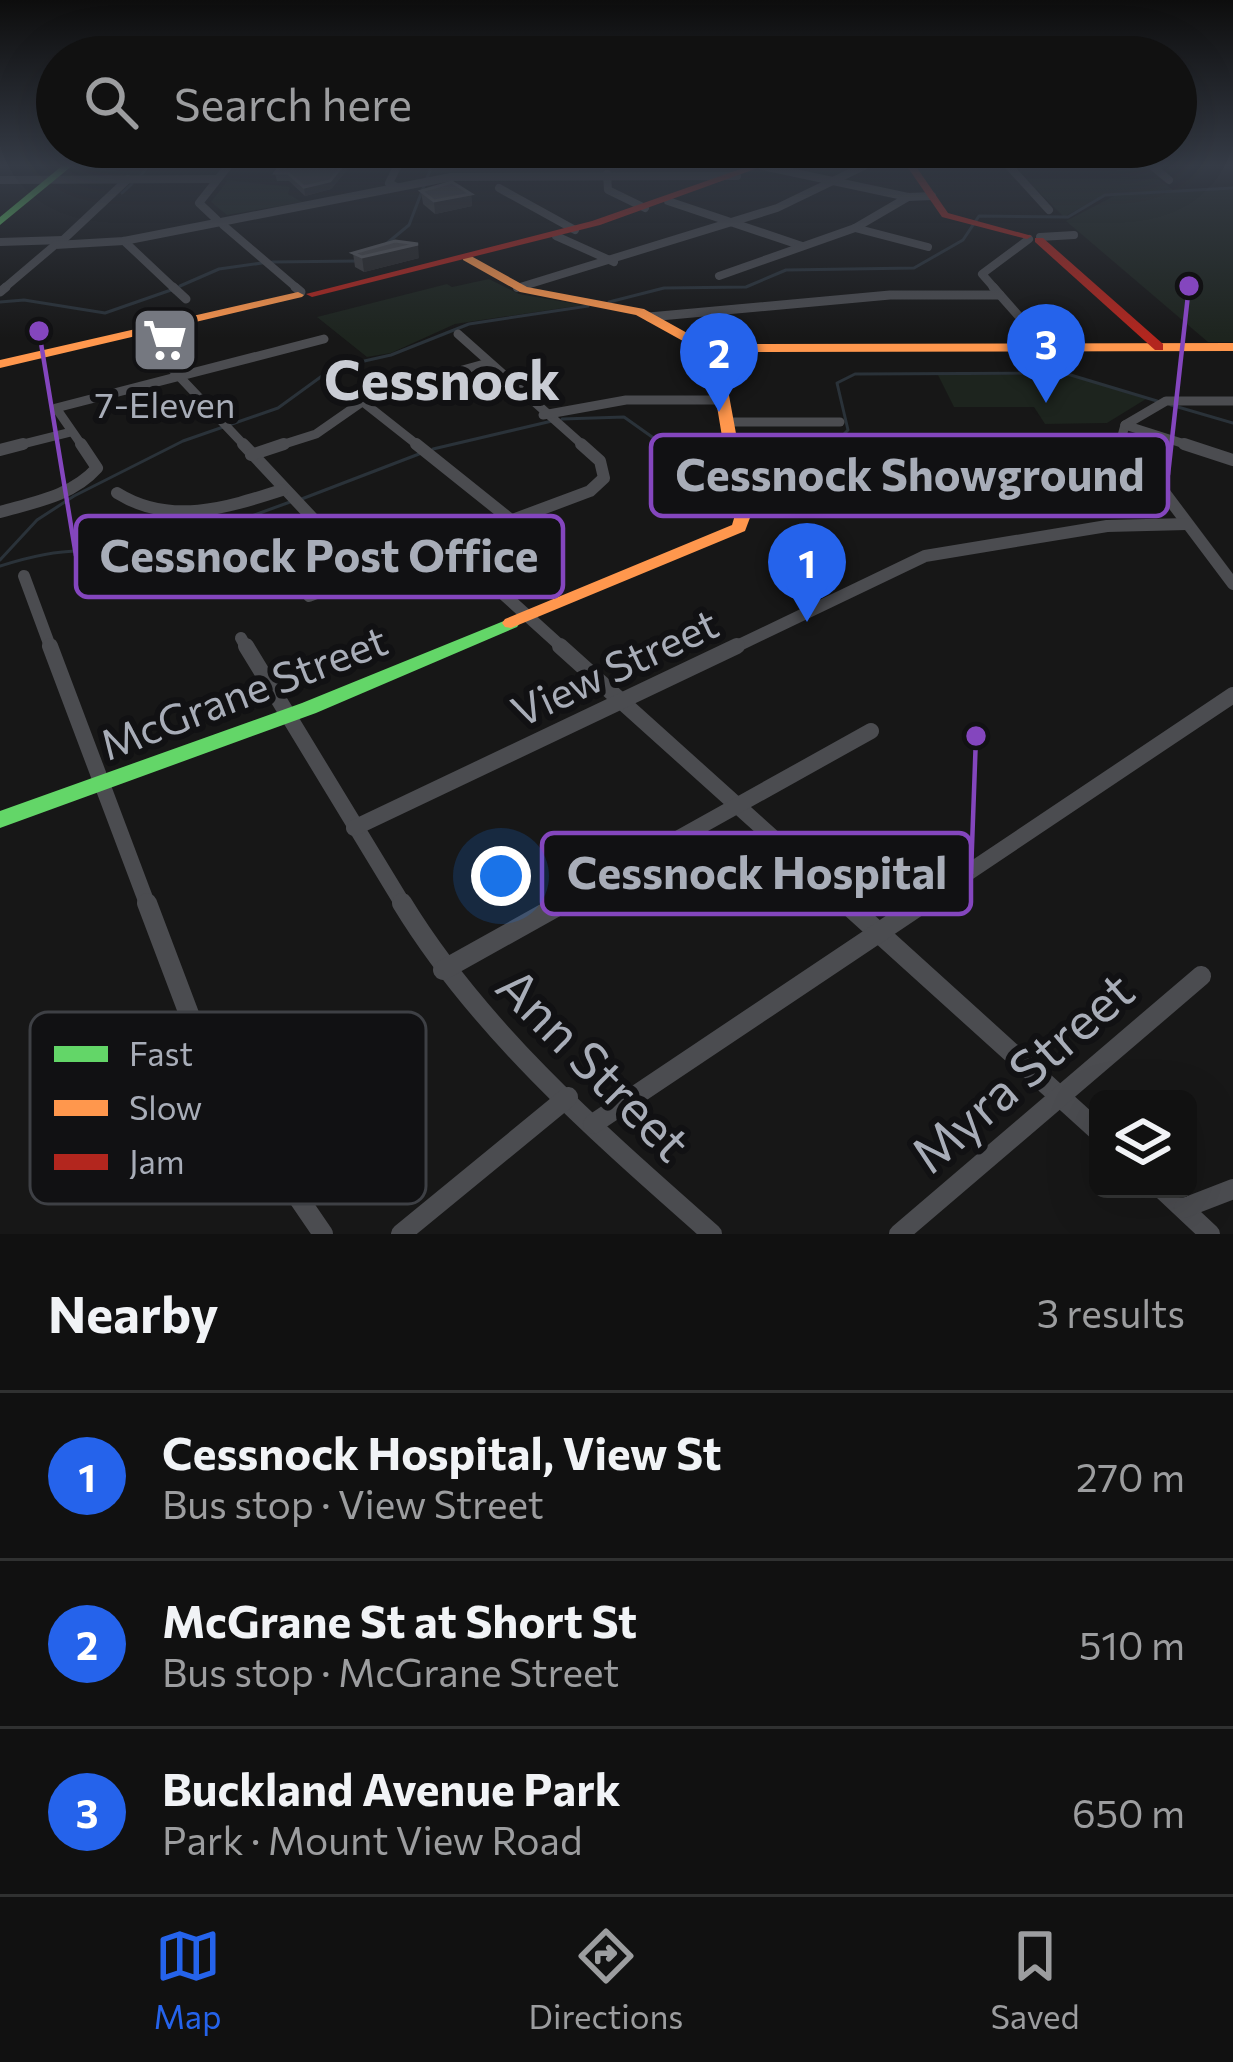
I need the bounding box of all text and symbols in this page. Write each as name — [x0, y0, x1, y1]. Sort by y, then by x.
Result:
search box — [36, 36, 1197, 168]
icon: search — [78, 69, 144, 135]
text: Search here — [174, 75, 412, 130]
pin: 3 — [1007, 304, 1085, 403]
supermarket icon: 7-Eleven — [130, 305, 200, 375]
pin: 2 — [680, 313, 758, 412]
district label: Cessnock — [324, 345, 560, 411]
place label: 7-Eleven — [95, 381, 235, 425]
callout: Cessnock Showground — [651, 435, 1168, 516]
text: Cessnock Showground — [675, 445, 1145, 500]
callout: Cessnock Post Office — [76, 516, 563, 597]
pin: 1 — [768, 523, 846, 622]
text: Cessnock Post Office — [99, 526, 539, 581]
street label: View Street — [503, 596, 725, 736]
street label: McGrane Street — [92, 612, 394, 770]
callout: Cessnock Hospital — [542, 833, 971, 914]
text: Cessnock Hospital — [567, 843, 947, 898]
your location — [471, 846, 531, 906]
street label: Ann Street — [485, 953, 705, 1173]
street label: Myra Street — [897, 957, 1145, 1185]
legend — [30, 1012, 426, 1204]
text: Fast — [129, 1032, 193, 1073]
text: Slow — [129, 1086, 202, 1127]
map controls — [1089, 1090, 1197, 1198]
button: layers — [1089, 1090, 1197, 1198]
text: Jam — [129, 1140, 185, 1181]
text: Nearby — [48, 1281, 218, 1344]
text: 3 results — [1037, 1288, 1185, 1336]
text: Cessnock Hospital, View St — [162, 1424, 722, 1479]
text: 1 — [78, 1452, 96, 1500]
text: 270 m — [1076, 1452, 1185, 1500]
text: Bus stop · View Street — [162, 1479, 544, 1527]
text: McGrane St at Short St — [162, 1592, 637, 1647]
text: 2 — [76, 1620, 98, 1668]
text: 510 m — [1079, 1620, 1185, 1668]
text: Bus stop · McGrane Street — [162, 1647, 619, 1695]
text: Buckland Avenue Park — [162, 1760, 621, 1815]
text: 3 — [76, 1788, 98, 1836]
text: 650 m — [1072, 1788, 1185, 1836]
text: Park · Mount View Road — [162, 1815, 583, 1863]
tab: Map — [154, 1923, 222, 2036]
tab: Directions — [529, 1923, 683, 2036]
tab: Saved — [990, 1923, 1079, 2036]

